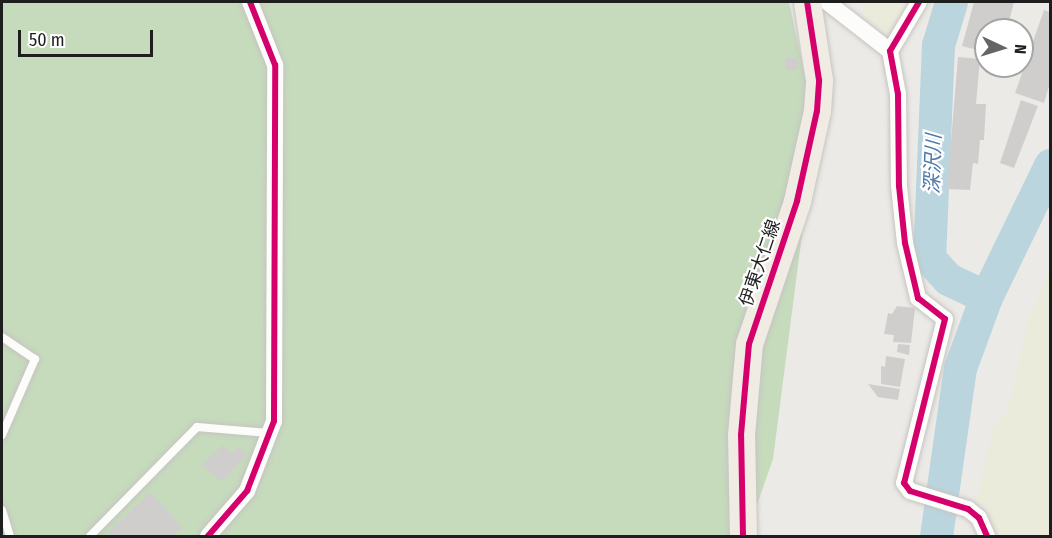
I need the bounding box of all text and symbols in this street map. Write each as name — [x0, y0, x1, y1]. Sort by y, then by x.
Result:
scale bar — [21, 18, 156, 56]
north arrow — [974, 18, 1034, 78]
text: 50 m — [29, 29, 65, 51]
text: N — [1011, 44, 1030, 55]
water label: 深沢川 — [920, 134, 946, 194]
street label: 伊東大仁線 — [735, 217, 785, 309]

